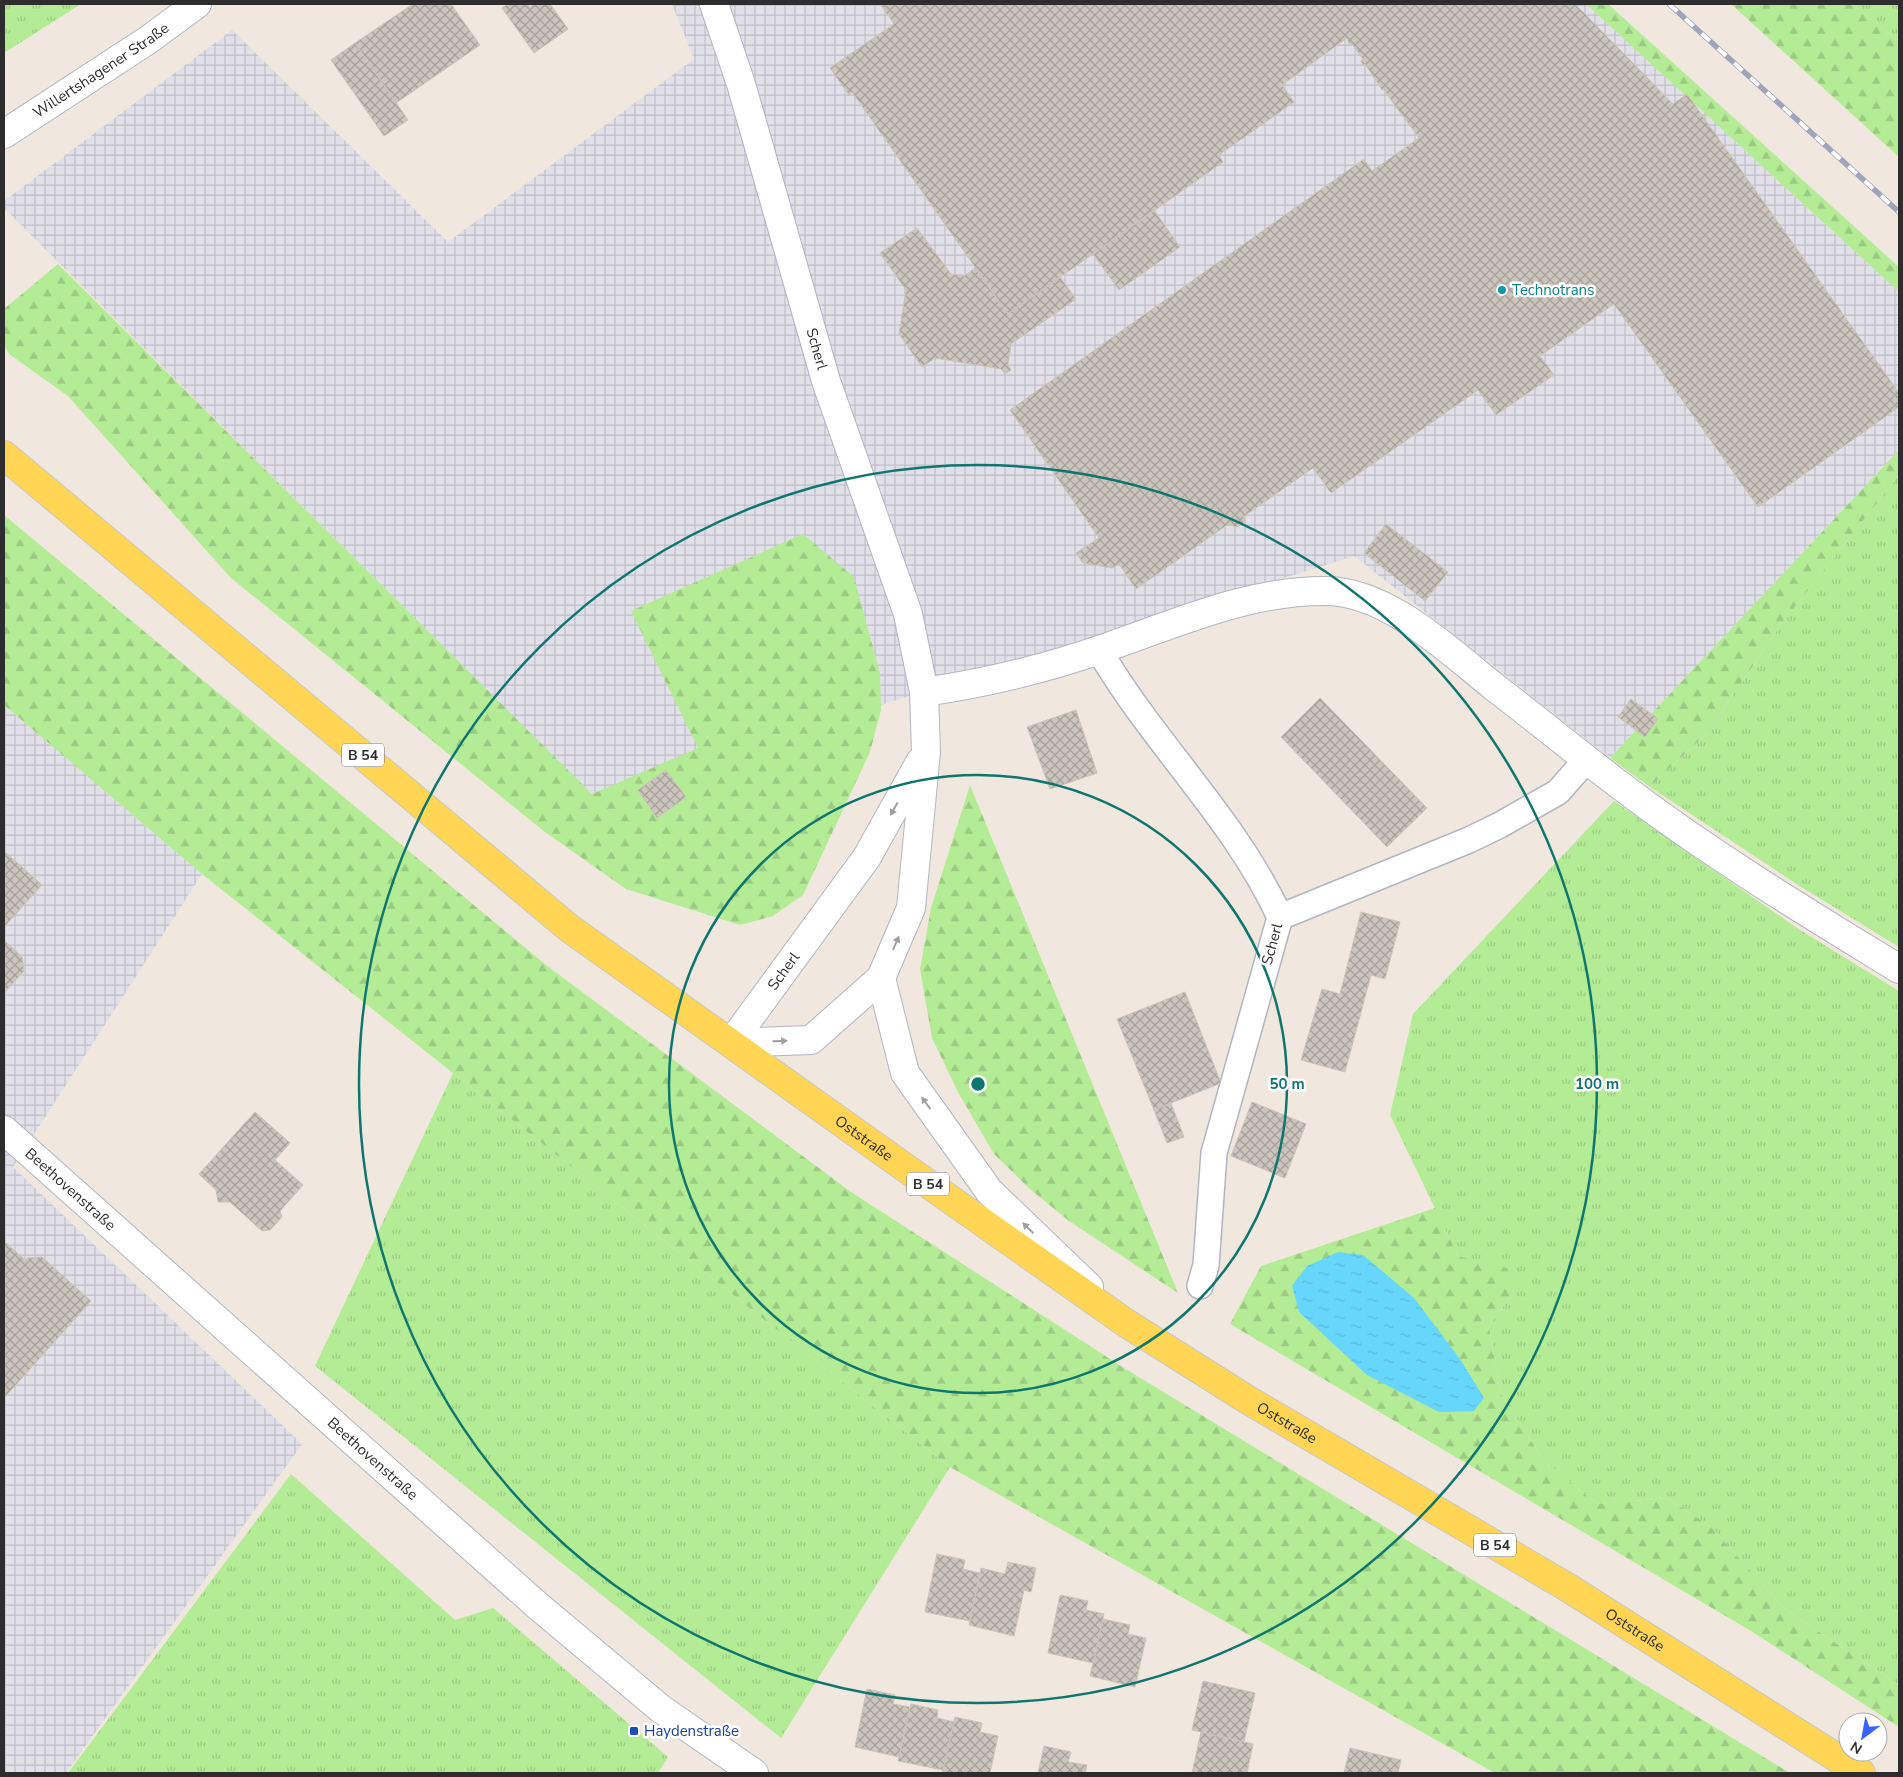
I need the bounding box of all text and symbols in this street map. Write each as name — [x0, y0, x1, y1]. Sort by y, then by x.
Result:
street label: Willertshagener Straße — [29, 18, 173, 122]
place label: Technotrans — [1512, 280, 1594, 300]
marker: Technotrans — [1496, 284, 1508, 296]
street label: Scherl — [801, 326, 832, 373]
road number: B 54 — [342, 744, 384, 766]
one-way arrow — [889, 803, 898, 816]
street label: Scherl — [1257, 920, 1287, 967]
one-way arrow — [892, 936, 900, 950]
street label: Scherl — [763, 948, 804, 994]
one-way arrow — [772, 1037, 788, 1045]
text: 50 m — [1269, 1074, 1305, 1094]
text: 100 m — [1575, 1074, 1619, 1094]
centre of rings — [969, 1075, 987, 1093]
one-way arrow — [921, 1096, 931, 1110]
street label: Oststraße — [831, 1111, 897, 1166]
street label: Beethovenstraße — [21, 1143, 120, 1235]
road number: B 54 — [907, 1172, 949, 1196]
one-way arrow — [1022, 1222, 1034, 1234]
street label: Oststraße — [1253, 1397, 1321, 1448]
street label: Beethovenstraße — [323, 1413, 422, 1504]
road number: B 54 — [1474, 1534, 1516, 1556]
street label: Oststraße — [1601, 1604, 1668, 1656]
north arrow — [1838, 1712, 1888, 1762]
place label: Haydenstraße — [644, 1721, 739, 1741]
marker: Haydenstraße — [628, 1725, 640, 1737]
text: N — [1847, 1737, 1866, 1758]

